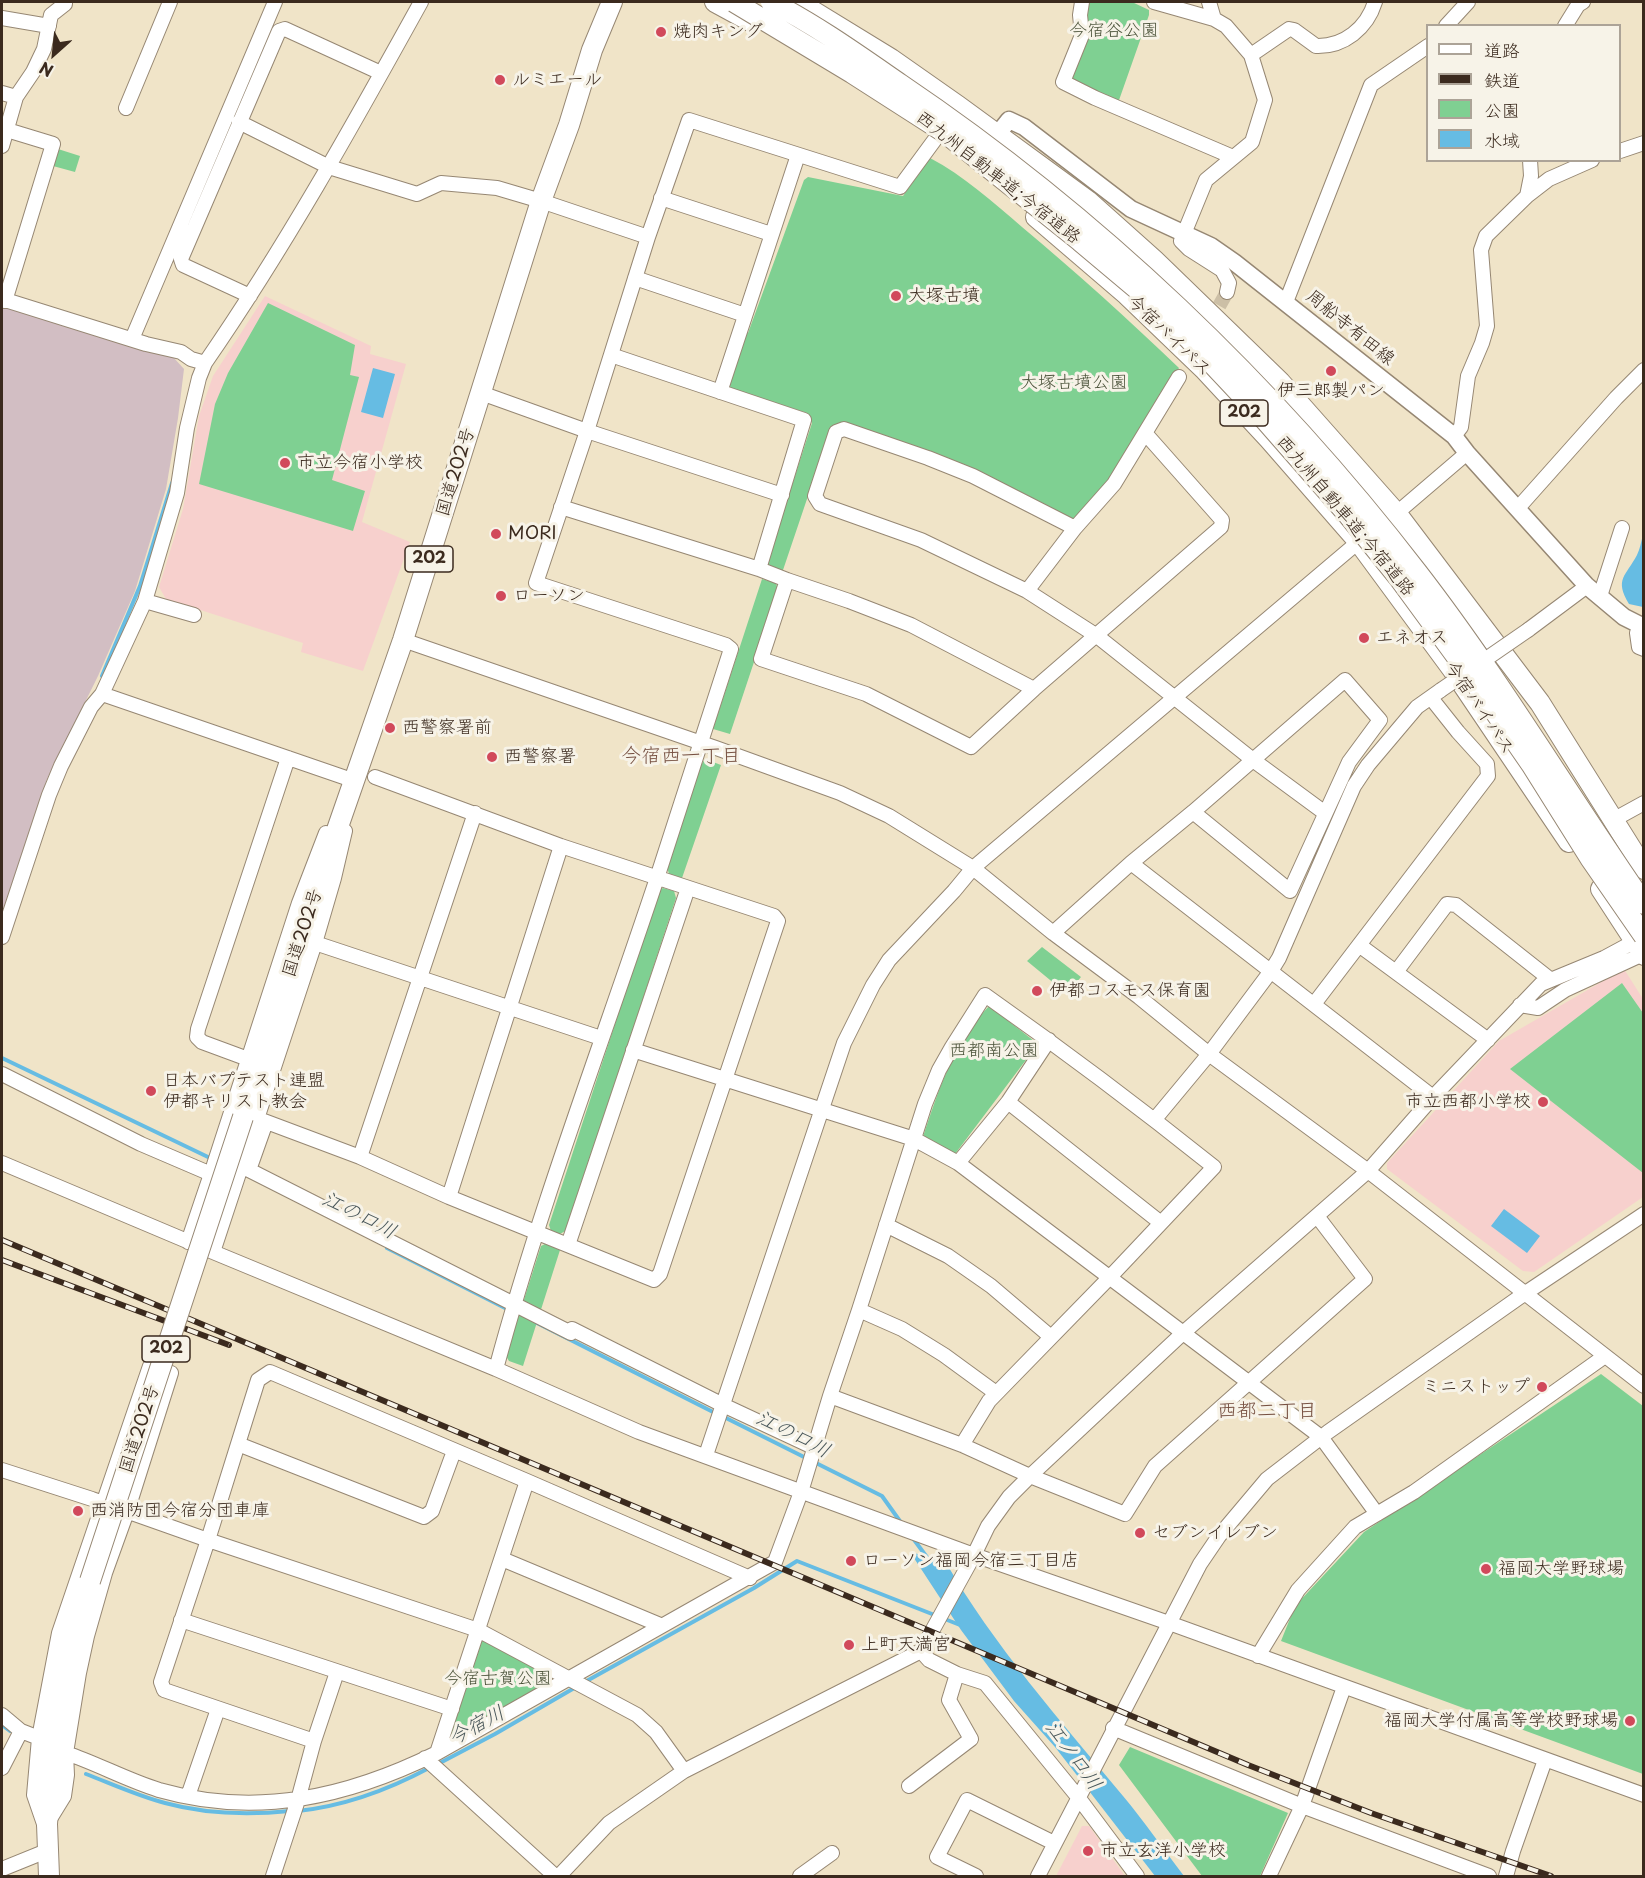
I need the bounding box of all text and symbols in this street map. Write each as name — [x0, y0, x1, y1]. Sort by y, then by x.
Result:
park label: 今宿谷公園 — [1069, 20, 1159, 42]
place label: 焼肉キング — [673, 21, 763, 43]
north arrow — [24, 24, 84, 84]
legend — [1426, 24, 1621, 162]
marker: 焼肉キング — [654, 25, 668, 39]
text: 道路 — [1484, 36, 1520, 63]
text: N — [35, 56, 57, 84]
text: 鉄道 — [1484, 66, 1520, 93]
place label: ルミエール — [512, 69, 602, 91]
marker: ルミエール — [493, 73, 507, 87]
text: 公園 — [1484, 96, 1520, 123]
street label: 西九州自動車道;今宿道路 — [911, 107, 1085, 249]
text: 水域 — [1484, 126, 1520, 153]
place label: 大塚古墳 — [908, 285, 980, 307]
street label: 周船寺有田線 — [1301, 286, 1399, 370]
marker: 大塚古墳 — [889, 289, 903, 303]
street label: 今宿バイパス — [1123, 291, 1215, 381]
marker: 伊三郎製パン — [1324, 364, 1338, 378]
park label: 大塚古墳公園 — [1020, 372, 1128, 394]
place label: 伊三郎製パン — [1277, 380, 1385, 402]
road number: 202 — [1220, 400, 1268, 426]
street label: 国道202号 — [432, 425, 480, 519]
street label: 西九州自動車道;今宿道路 — [1271, 431, 1419, 601]
place label: 市立今宿小学校 — [297, 452, 423, 474]
marker: 市立今宿小学校 — [278, 456, 292, 470]
place label: MORI — [508, 523, 557, 545]
marker: MORI — [489, 527, 503, 541]
road number: 202 — [405, 546, 453, 572]
place label: ローソン — [513, 585, 585, 607]
marker: ローソン — [494, 589, 508, 603]
place label: エネオス — [1376, 627, 1448, 649]
marker: エネオス — [1357, 631, 1371, 645]
street label: 今宿バイパス — [1440, 657, 1518, 759]
place label: 西警察署前 — [402, 717, 492, 739]
marker: 西警察署前 — [383, 721, 397, 735]
district label: 今宿西一丁目 — [621, 744, 741, 768]
place label: 西警察署 — [504, 746, 576, 768]
marker: 西警察署 — [485, 750, 499, 764]
street label: 国道202号 — [279, 886, 327, 980]
place label: 伊都コスモス保育園 — [1049, 980, 1211, 1002]
marker: 伊都コスモス保育園 — [1030, 984, 1044, 998]
park label: 西都南公園 — [949, 1040, 1039, 1062]
place label: 日本バプテスト連盟 伊都キリスト教会 — [163, 1070, 325, 1112]
marker: 日本バプテスト連盟 伊都キリスト教会 — [144, 1084, 158, 1098]
place label: 市立西都小学校 — [1405, 1091, 1531, 1113]
marker: 市立西都小学校 — [1536, 1095, 1550, 1109]
water label: 江の口川 — [318, 1187, 400, 1245]
road number: 202 — [142, 1336, 190, 1362]
place label: ミニストップ — [1422, 1376, 1530, 1398]
marker: ミニストップ — [1535, 1380, 1549, 1394]
street label: 国道202号 — [116, 1382, 164, 1476]
district label: 西都二丁目 — [1217, 1399, 1317, 1423]
water label: 江の口川 — [752, 1406, 834, 1464]
place label: 西消防団今宿分団車庫 — [90, 1500, 270, 1522]
marker: 西消防団今宿分団車庫 — [71, 1504, 85, 1518]
place label: セブンイレブン — [1152, 1522, 1278, 1544]
marker: セブンイレブン — [1133, 1526, 1147, 1540]
place label: ローソン福岡今宿三丁目店 — [863, 1550, 1079, 1572]
marker: ローソン福岡今宿三丁目店 — [844, 1554, 858, 1568]
place label: 福岡大学野球場 — [1498, 1558, 1624, 1580]
marker: 福岡大学野球場 — [1479, 1562, 1493, 1576]
place label: 上町天満宮 — [861, 1634, 951, 1656]
marker: 上町天満宮 — [842, 1638, 856, 1652]
park label: 今宿古賀公園 — [444, 1668, 552, 1690]
water label: 今宿川 — [445, 1701, 509, 1751]
place label: 福岡大学付属高等学校野球場 — [1384, 1710, 1618, 1732]
marker: 福岡大学付属高等学校野球場 — [1623, 1714, 1637, 1728]
water label: 江ノ口川 — [1040, 1717, 1106, 1795]
place label: 市立玄洋小学校 — [1100, 1840, 1226, 1862]
marker: 市立玄洋小学校 — [1081, 1844, 1095, 1858]

